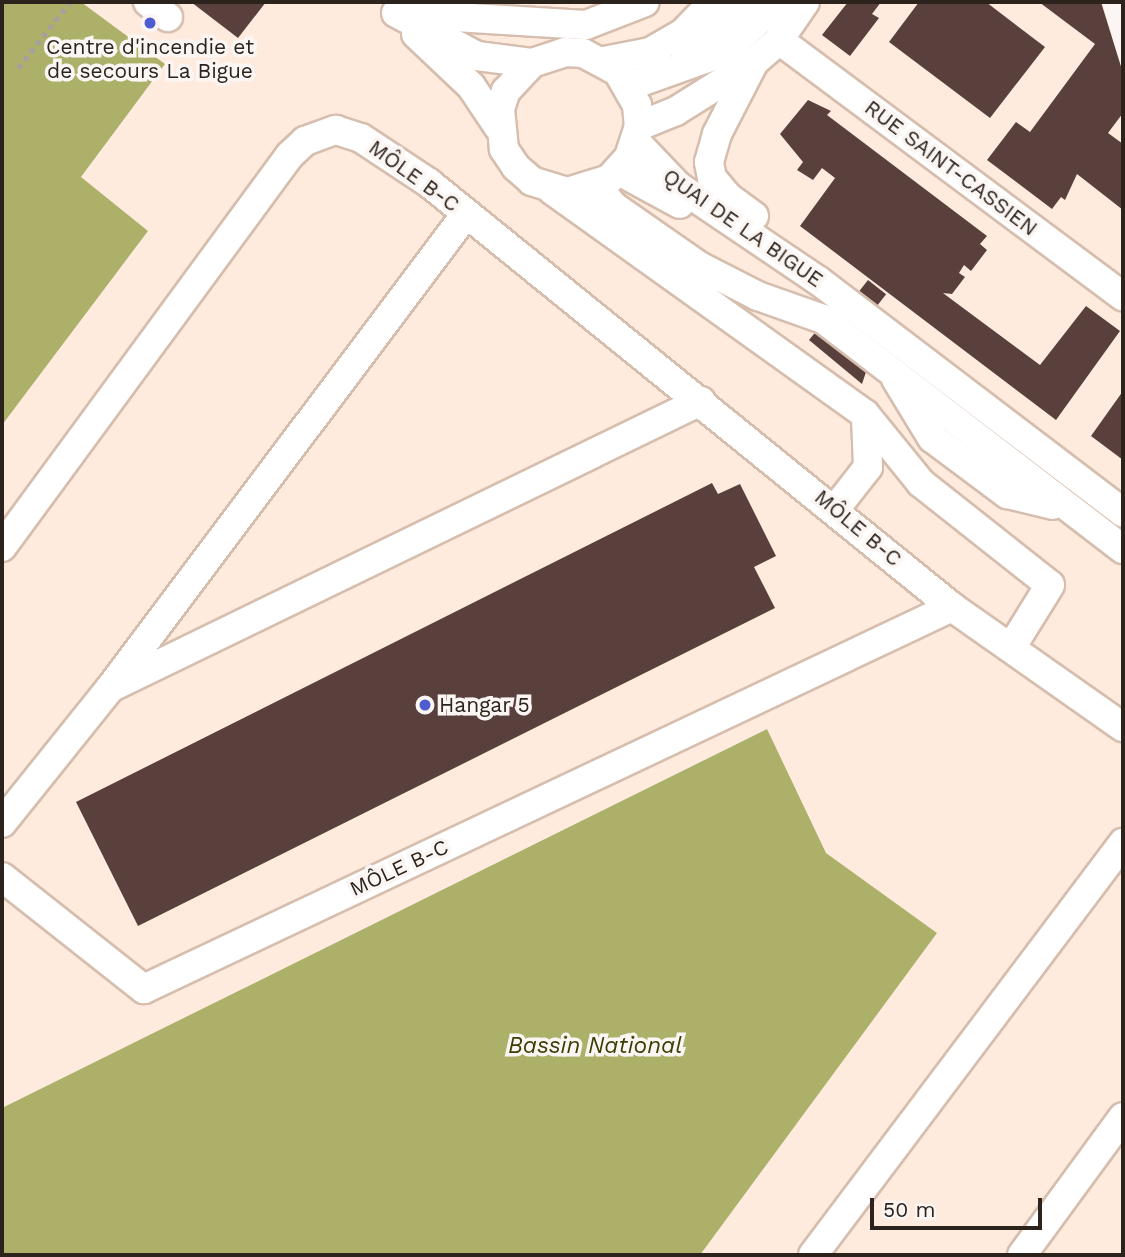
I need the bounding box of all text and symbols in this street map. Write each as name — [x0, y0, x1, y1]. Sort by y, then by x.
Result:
marker: Centre d'incendie et de secours La Bigue — [142, 15, 158, 31]
place label: Centre d'incendie et de secours La Bigue — [46, 34, 254, 84]
street label: RUE SAINT-CASSIEN — [860, 95, 1042, 241]
street label: MÔLE B-C — [364, 135, 464, 217]
street label: QUAI DE LA BIGUE — [658, 163, 828, 293]
street label: MÔLE B-C — [809, 484, 907, 572]
place label: Hangar 5 — [439, 692, 530, 718]
marker: Hangar 5 — [417, 697, 433, 713]
street label: MÔLE B-C — [346, 834, 452, 902]
water label: Bassin National — [508, 1032, 682, 1060]
scale bar — [873, 1184, 1044, 1228]
text: 50 m — [883, 1197, 935, 1222]

